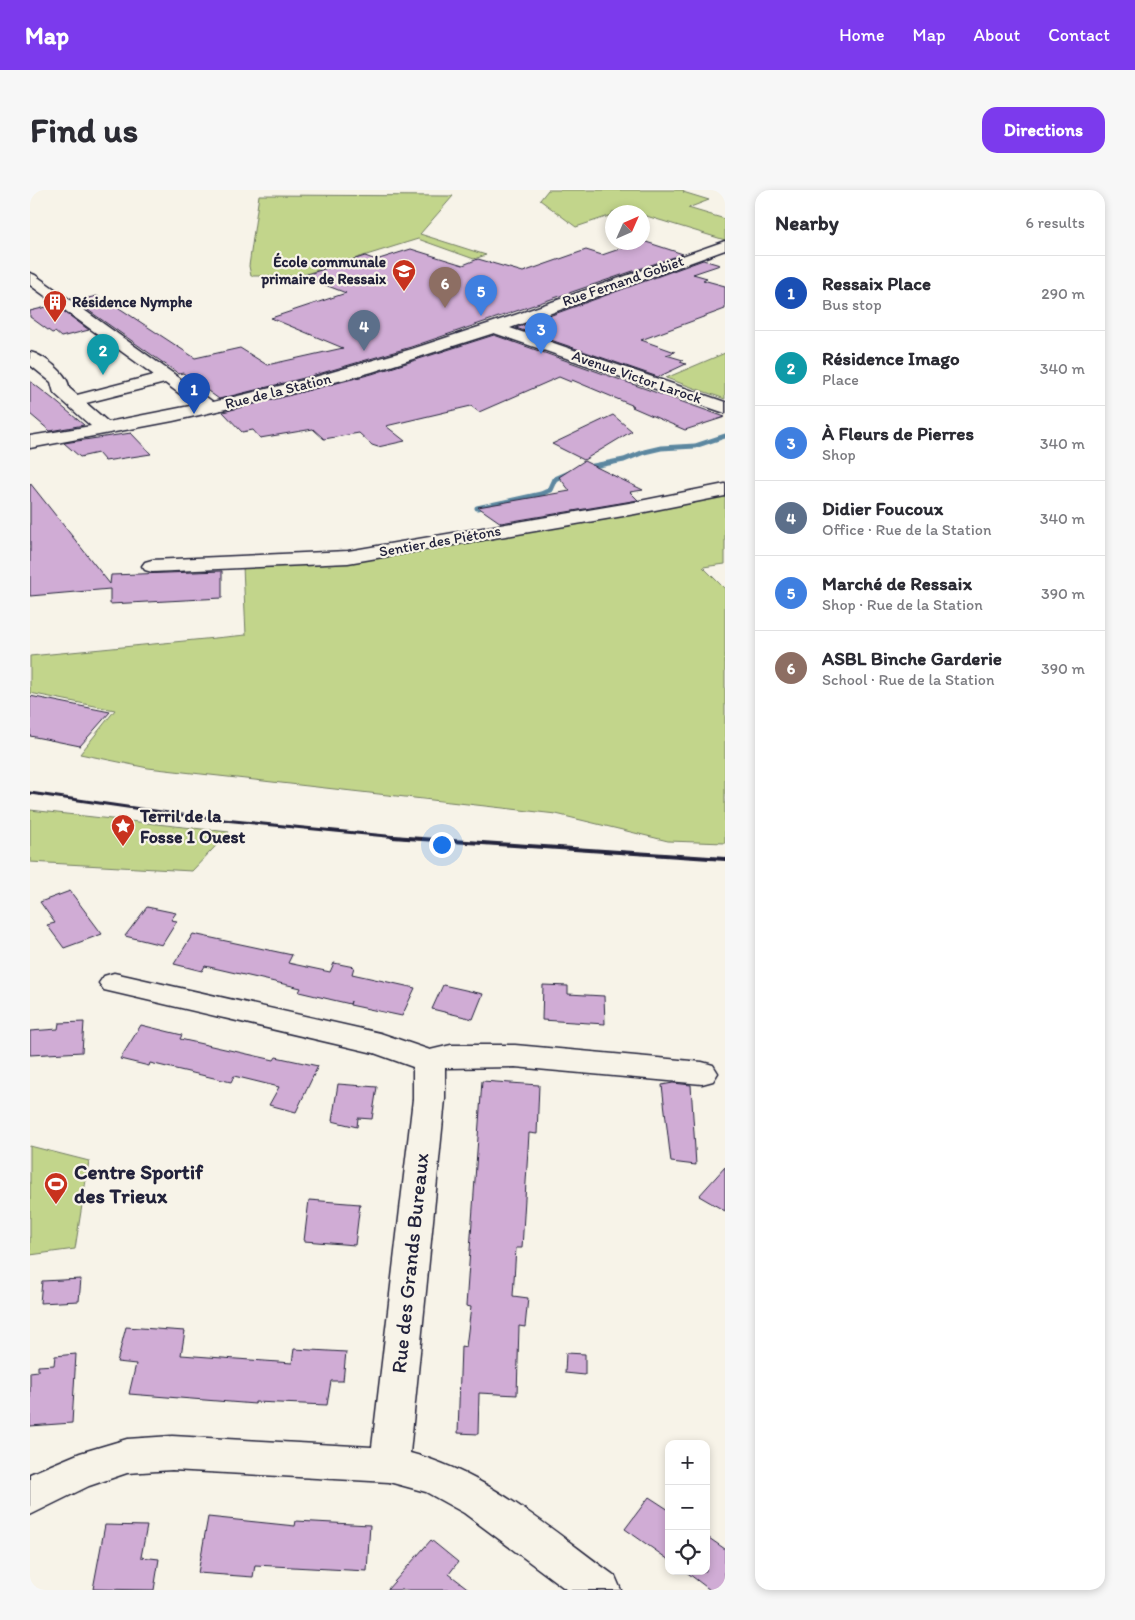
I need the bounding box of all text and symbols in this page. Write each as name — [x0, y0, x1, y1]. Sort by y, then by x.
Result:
text: Map — [25, 21, 69, 50]
text: Home — [839, 24, 885, 46]
text: Map — [913, 24, 946, 46]
text: About — [974, 24, 1020, 46]
text: Contact — [1048, 24, 1110, 46]
button: Directions — [982, 107, 1105, 153]
text: Find us — [30, 109, 138, 151]
north arrow — [605, 205, 650, 250]
text: Nearby — [775, 210, 839, 235]
text: 6 results — [1025, 213, 1085, 232]
place label: École communale primaire de Ressaix — [260, 252, 387, 289]
street label: Rue Fernand Gobiet — [560, 252, 686, 310]
school or university icon: École communale primaire de Ressaix — [391, 258, 417, 292]
pin: 6 — [429, 267, 461, 308]
text: Ressaix Place — [822, 272, 931, 295]
pin: 5 — [465, 275, 497, 316]
text: 1 — [787, 284, 795, 303]
text: 290 m — [1041, 284, 1085, 303]
building icon: Résidence Nymphe — [42, 289, 68, 323]
place label: Résidence Nymphe — [72, 293, 193, 312]
text: Bus stop — [822, 295, 882, 314]
pin: 4 — [348, 310, 380, 351]
pin: 3 — [525, 313, 557, 354]
pin: 2 — [87, 334, 119, 375]
street label: Avenue Victor Larock — [570, 346, 705, 408]
text: Résidence Imago — [822, 347, 960, 370]
text: 2 — [787, 359, 795, 378]
text: 340 m — [1040, 359, 1085, 378]
street label: Rue de la Station — [223, 369, 333, 413]
text: Place — [822, 370, 859, 389]
pin: 1 — [178, 373, 210, 414]
text: À Fleurs de Pierres — [822, 422, 974, 445]
text: 3 — [787, 434, 795, 453]
text: 340 m — [1040, 434, 1085, 453]
text: Shop — [822, 445, 856, 464]
text: Didier Foucoux — [822, 497, 943, 520]
text: 4 — [786, 509, 796, 528]
text: 340 m — [1040, 509, 1085, 528]
text: Office · Rue de la Station — [822, 520, 992, 539]
street label: Sentier des Piétons — [378, 521, 503, 561]
text: Marché de Ressaix — [822, 572, 972, 595]
text: 5 — [787, 584, 795, 603]
text: 390 m — [1041, 584, 1085, 603]
text: Shop · Rue de la Station — [822, 595, 983, 614]
text: ASBL Binche Garderie — [822, 647, 1002, 670]
text: 6 — [787, 659, 795, 678]
text: 390 m — [1041, 659, 1085, 678]
text: School · Rue de la Station — [822, 670, 995, 689]
place label: Terril de la Fosse 1 Ouest — [139, 805, 246, 848]
place icon: Terril de la Fosse 1 Ouest — [110, 813, 136, 847]
your location — [429, 832, 455, 858]
street label: Rue des Grands Bureaux — [385, 1151, 434, 1374]
place label: Centre Sportif des Trieux — [74, 1159, 204, 1208]
sports icon: Centre Sportif des Trieux — [43, 1171, 69, 1205]
map controls — [665, 1440, 710, 1575]
button: + — [665, 1440, 710, 1485]
button: − — [665, 1485, 710, 1530]
button: locate — [665, 1530, 710, 1575]

